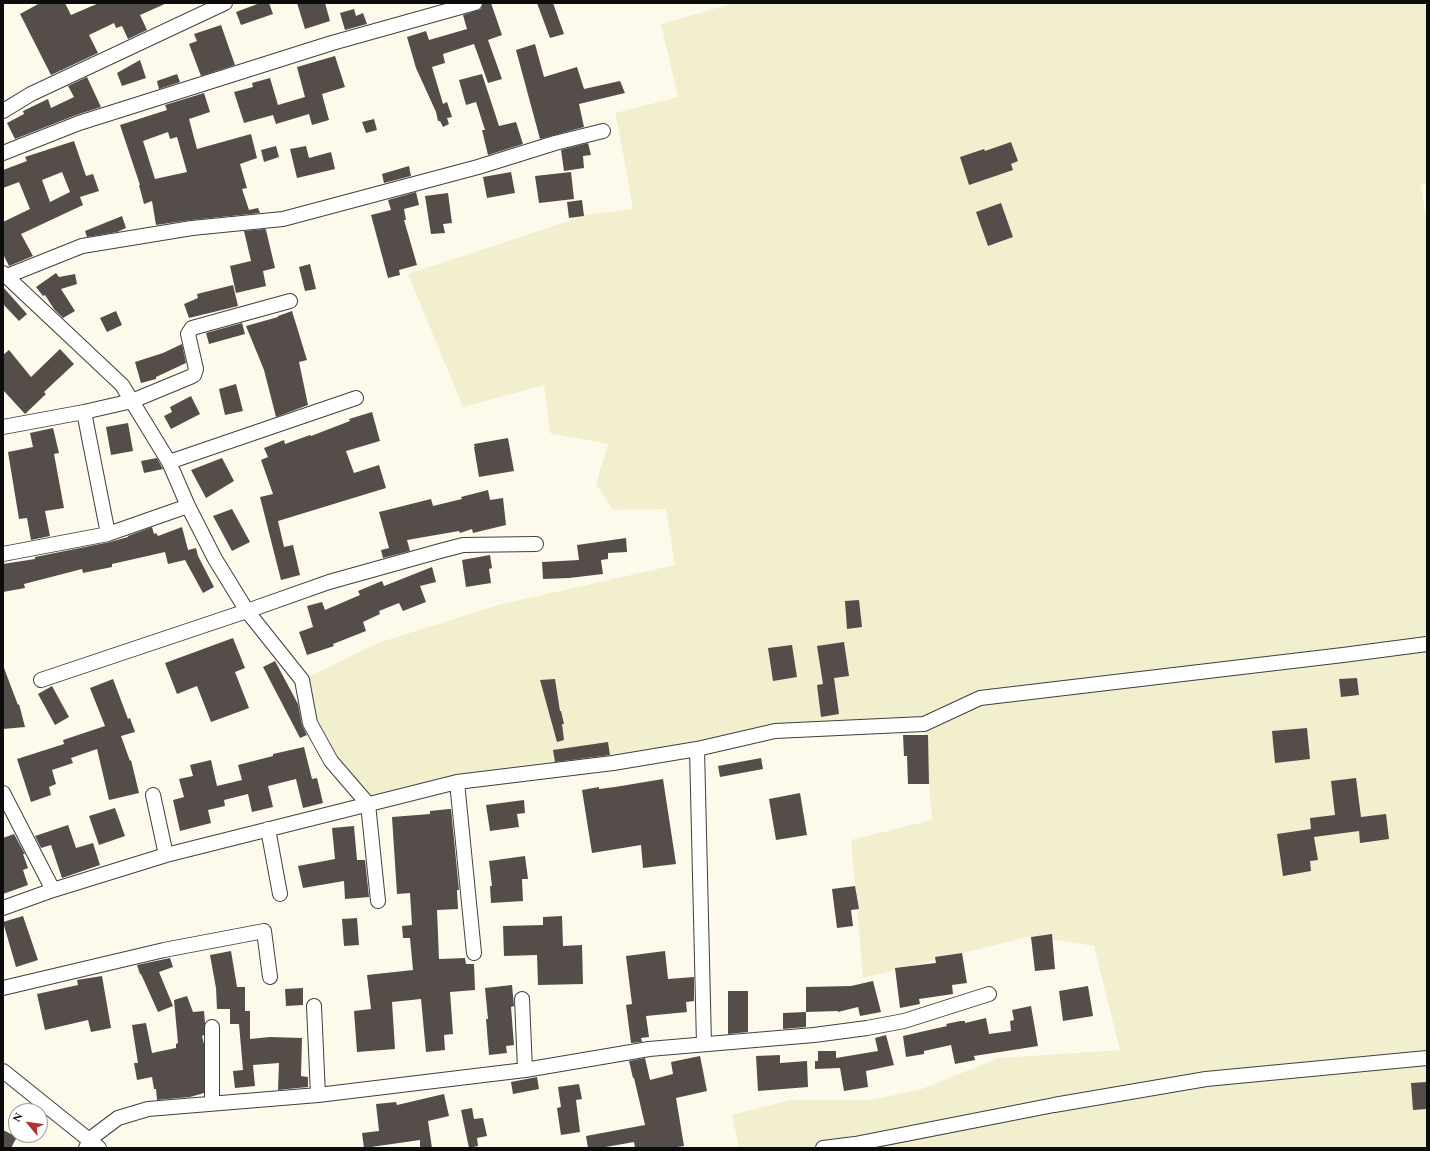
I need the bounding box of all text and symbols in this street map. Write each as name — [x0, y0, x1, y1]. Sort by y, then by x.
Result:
north arrow — [8, 1103, 48, 1143]
text: N — [8, 1109, 28, 1125]

